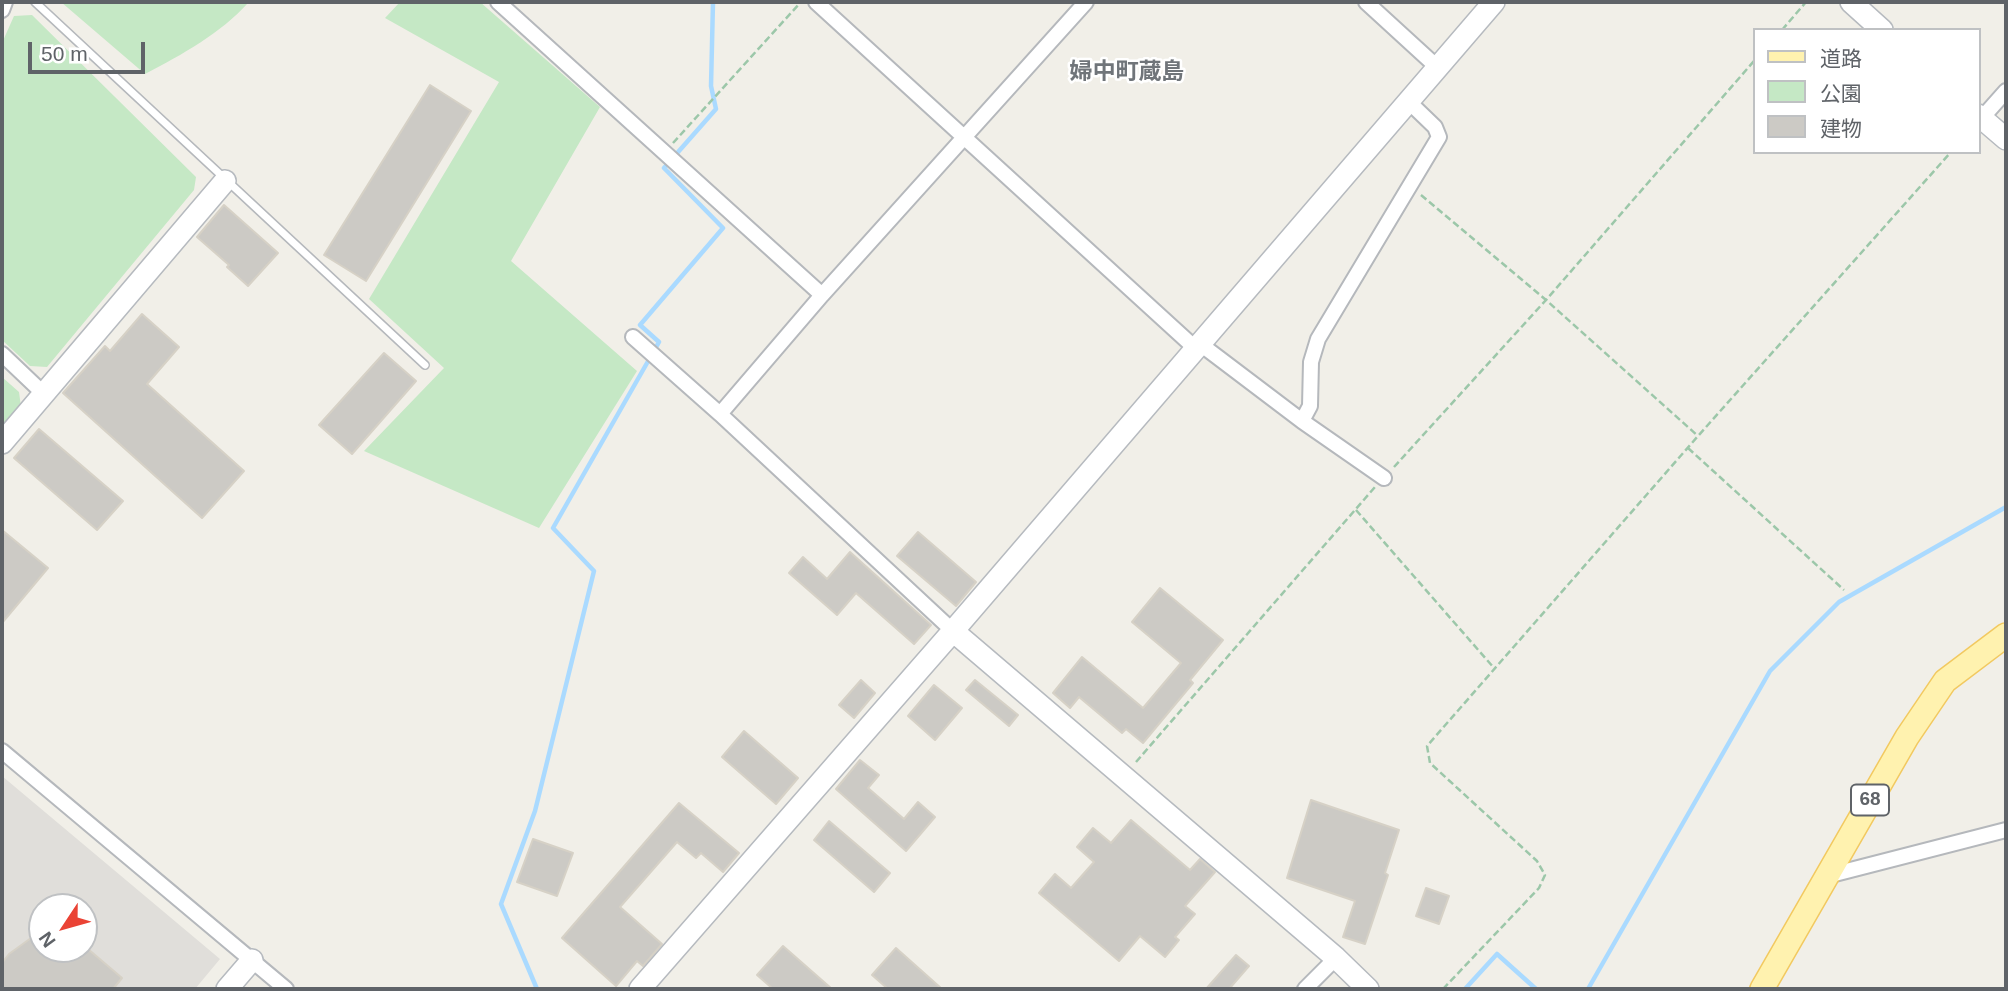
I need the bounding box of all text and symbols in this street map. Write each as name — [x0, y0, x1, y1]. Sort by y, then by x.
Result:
scale bar — [32, 28, 149, 72]
legend — [1752, 28, 1980, 154]
text: 50 m — [41, 42, 88, 65]
text: 道路 — [1820, 47, 1862, 70]
district label: 婦中町蔵島 — [1070, 59, 1184, 87]
text: 公園 — [1820, 82, 1862, 105]
text: 建物 — [1820, 117, 1862, 140]
road number: 68 — [1851, 785, 1889, 816]
north arrow — [28, 893, 98, 963]
text: N — [35, 928, 60, 951]

